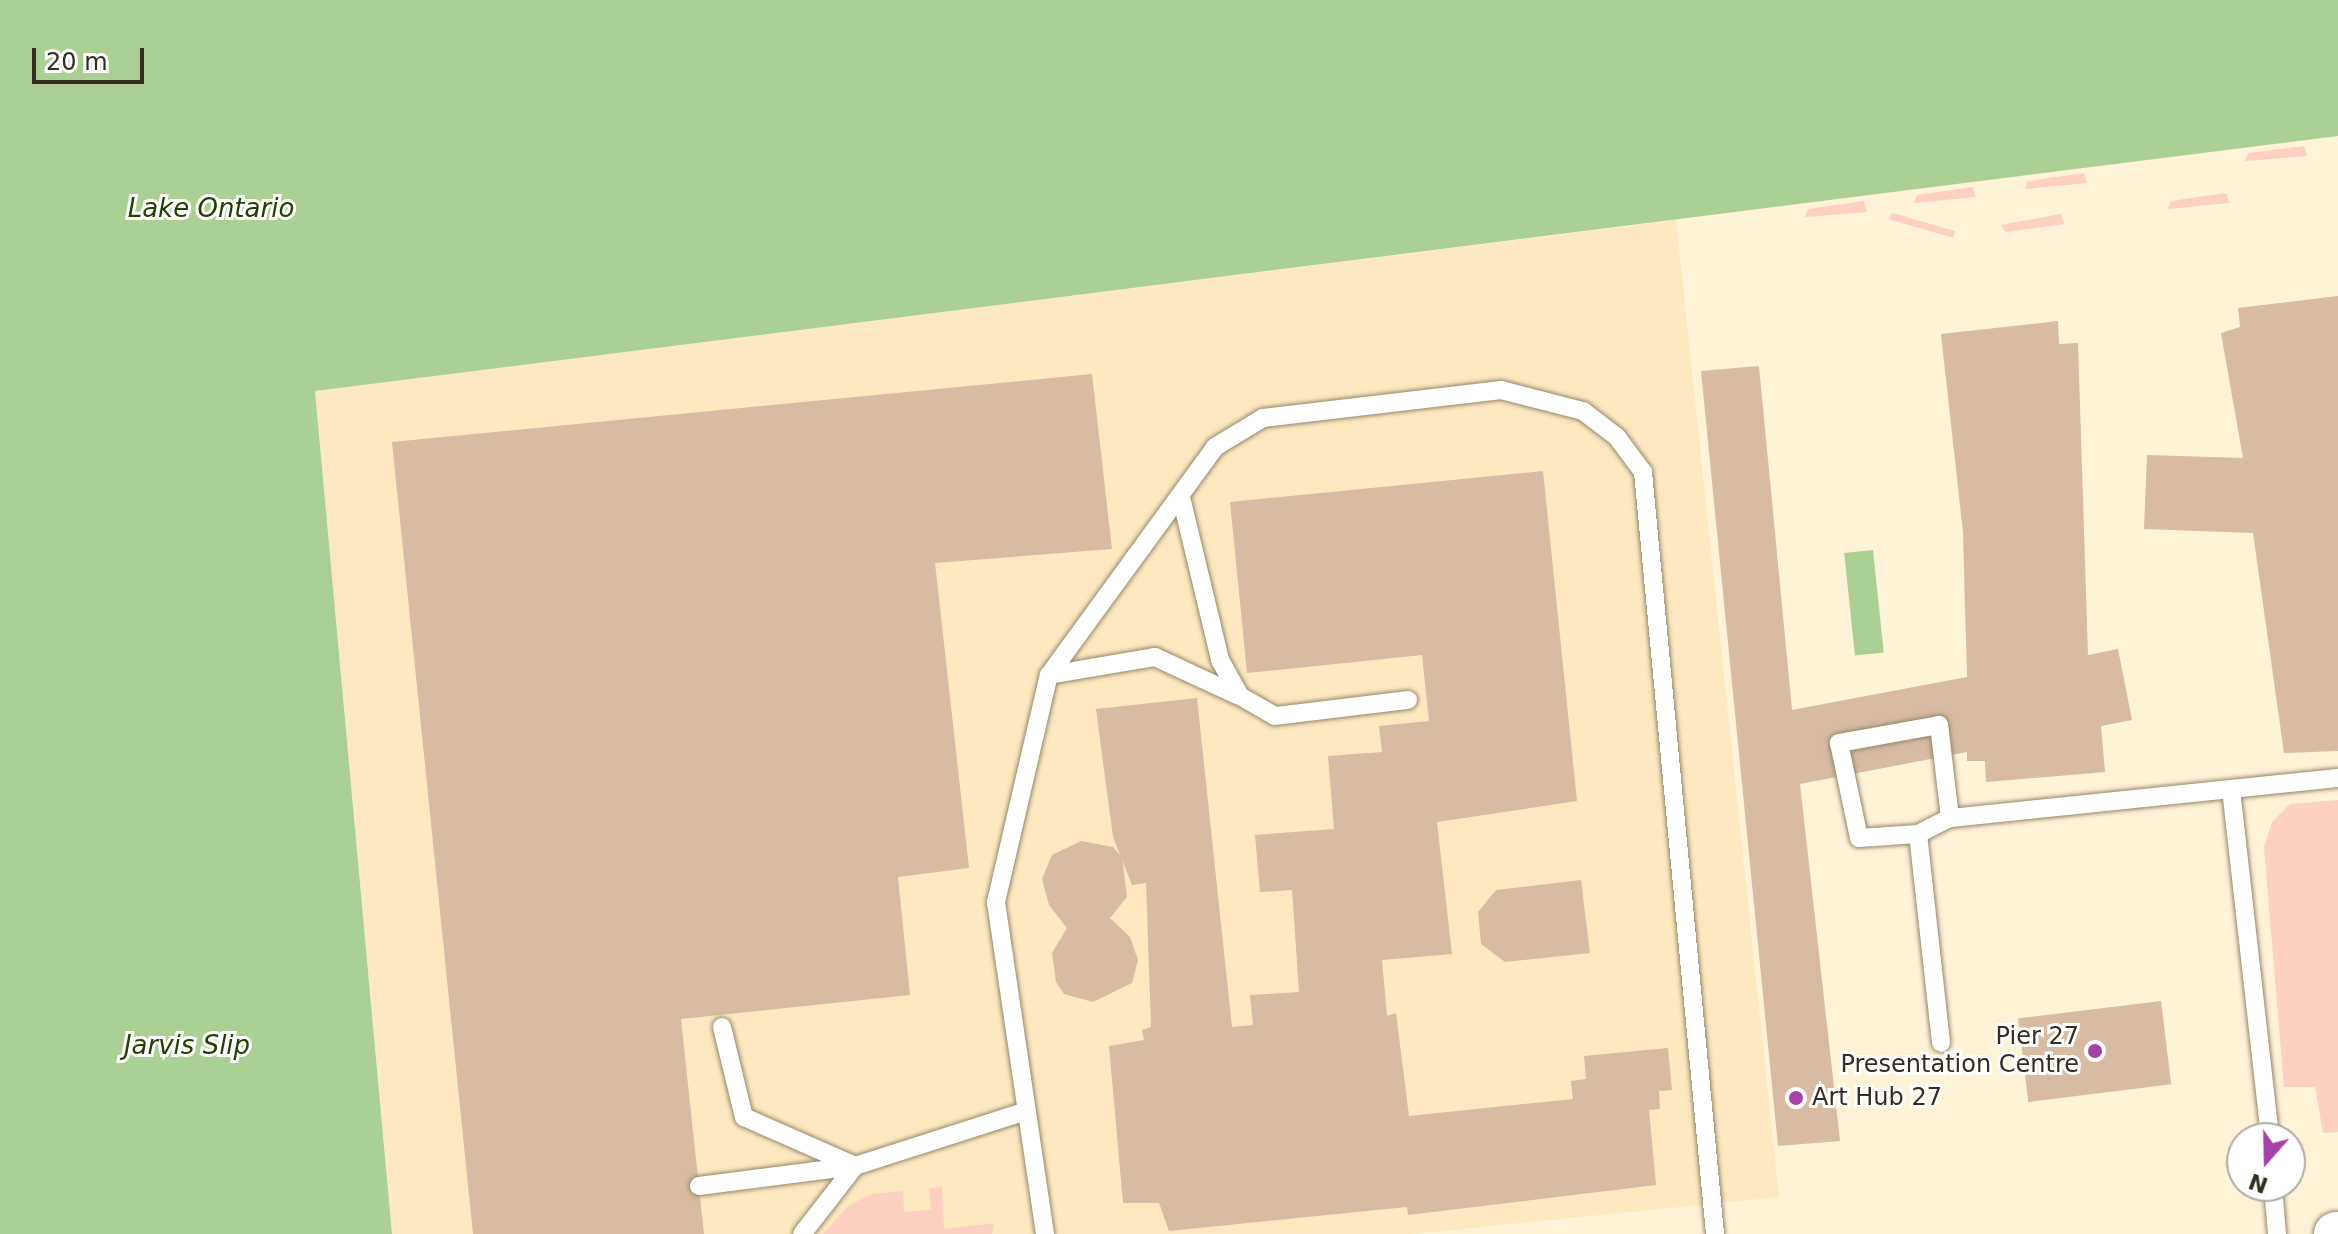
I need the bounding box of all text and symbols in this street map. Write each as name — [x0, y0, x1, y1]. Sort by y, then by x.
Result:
scale bar — [36, 32, 148, 82]
text: 20 m — [46, 48, 108, 76]
water label: Lake Ontario — [128, 193, 294, 225]
place label: Pier 27 Presentation Centre — [1840, 1023, 2079, 1079]
water label: Jarvis Slip — [124, 1030, 250, 1062]
marker: Pier 27 Presentation Centre — [2086, 1042, 2104, 1060]
place label: Art Hub 27 — [1812, 1084, 1942, 1112]
marker: Art Hub 27 — [1787, 1089, 1805, 1107]
north arrow — [2226, 1122, 2306, 1202]
text: N — [2245, 1168, 2271, 1198]

